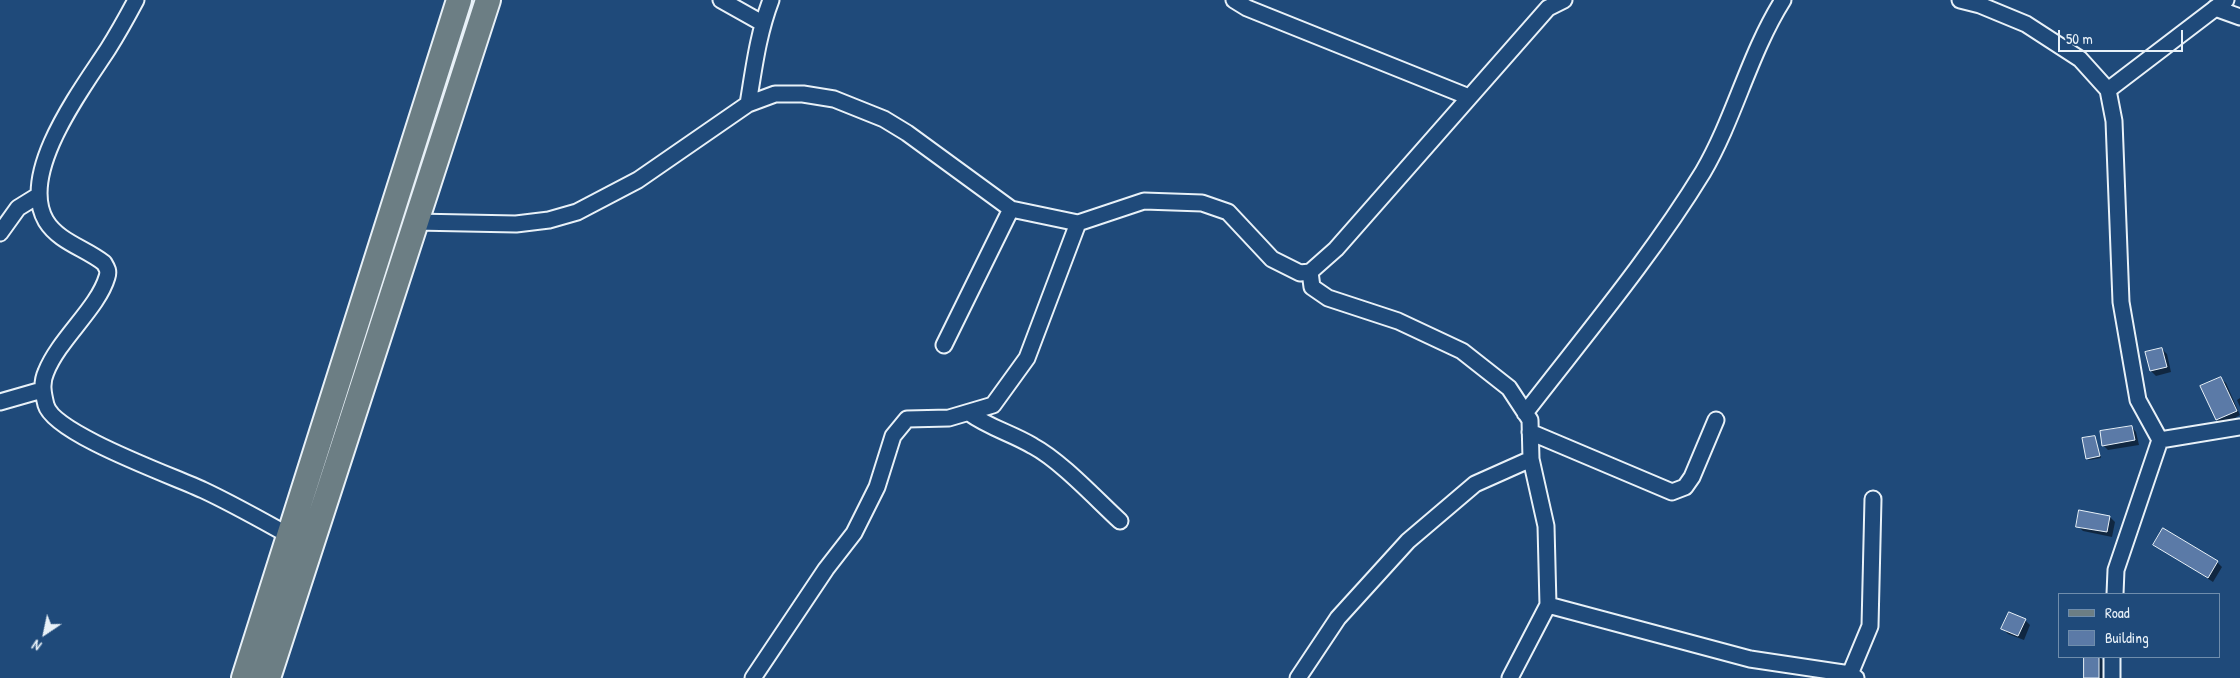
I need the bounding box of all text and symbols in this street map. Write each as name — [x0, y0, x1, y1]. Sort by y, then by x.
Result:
scale bar — [2060, 20, 2185, 52]
text: 50 m — [2066, 28, 2093, 49]
legend — [2058, 593, 2220, 658]
text: Road — [2105, 602, 2130, 623]
north arrow — [20, 608, 70, 658]
text: Building — [2105, 627, 2149, 648]
text: N — [28, 636, 45, 656]

